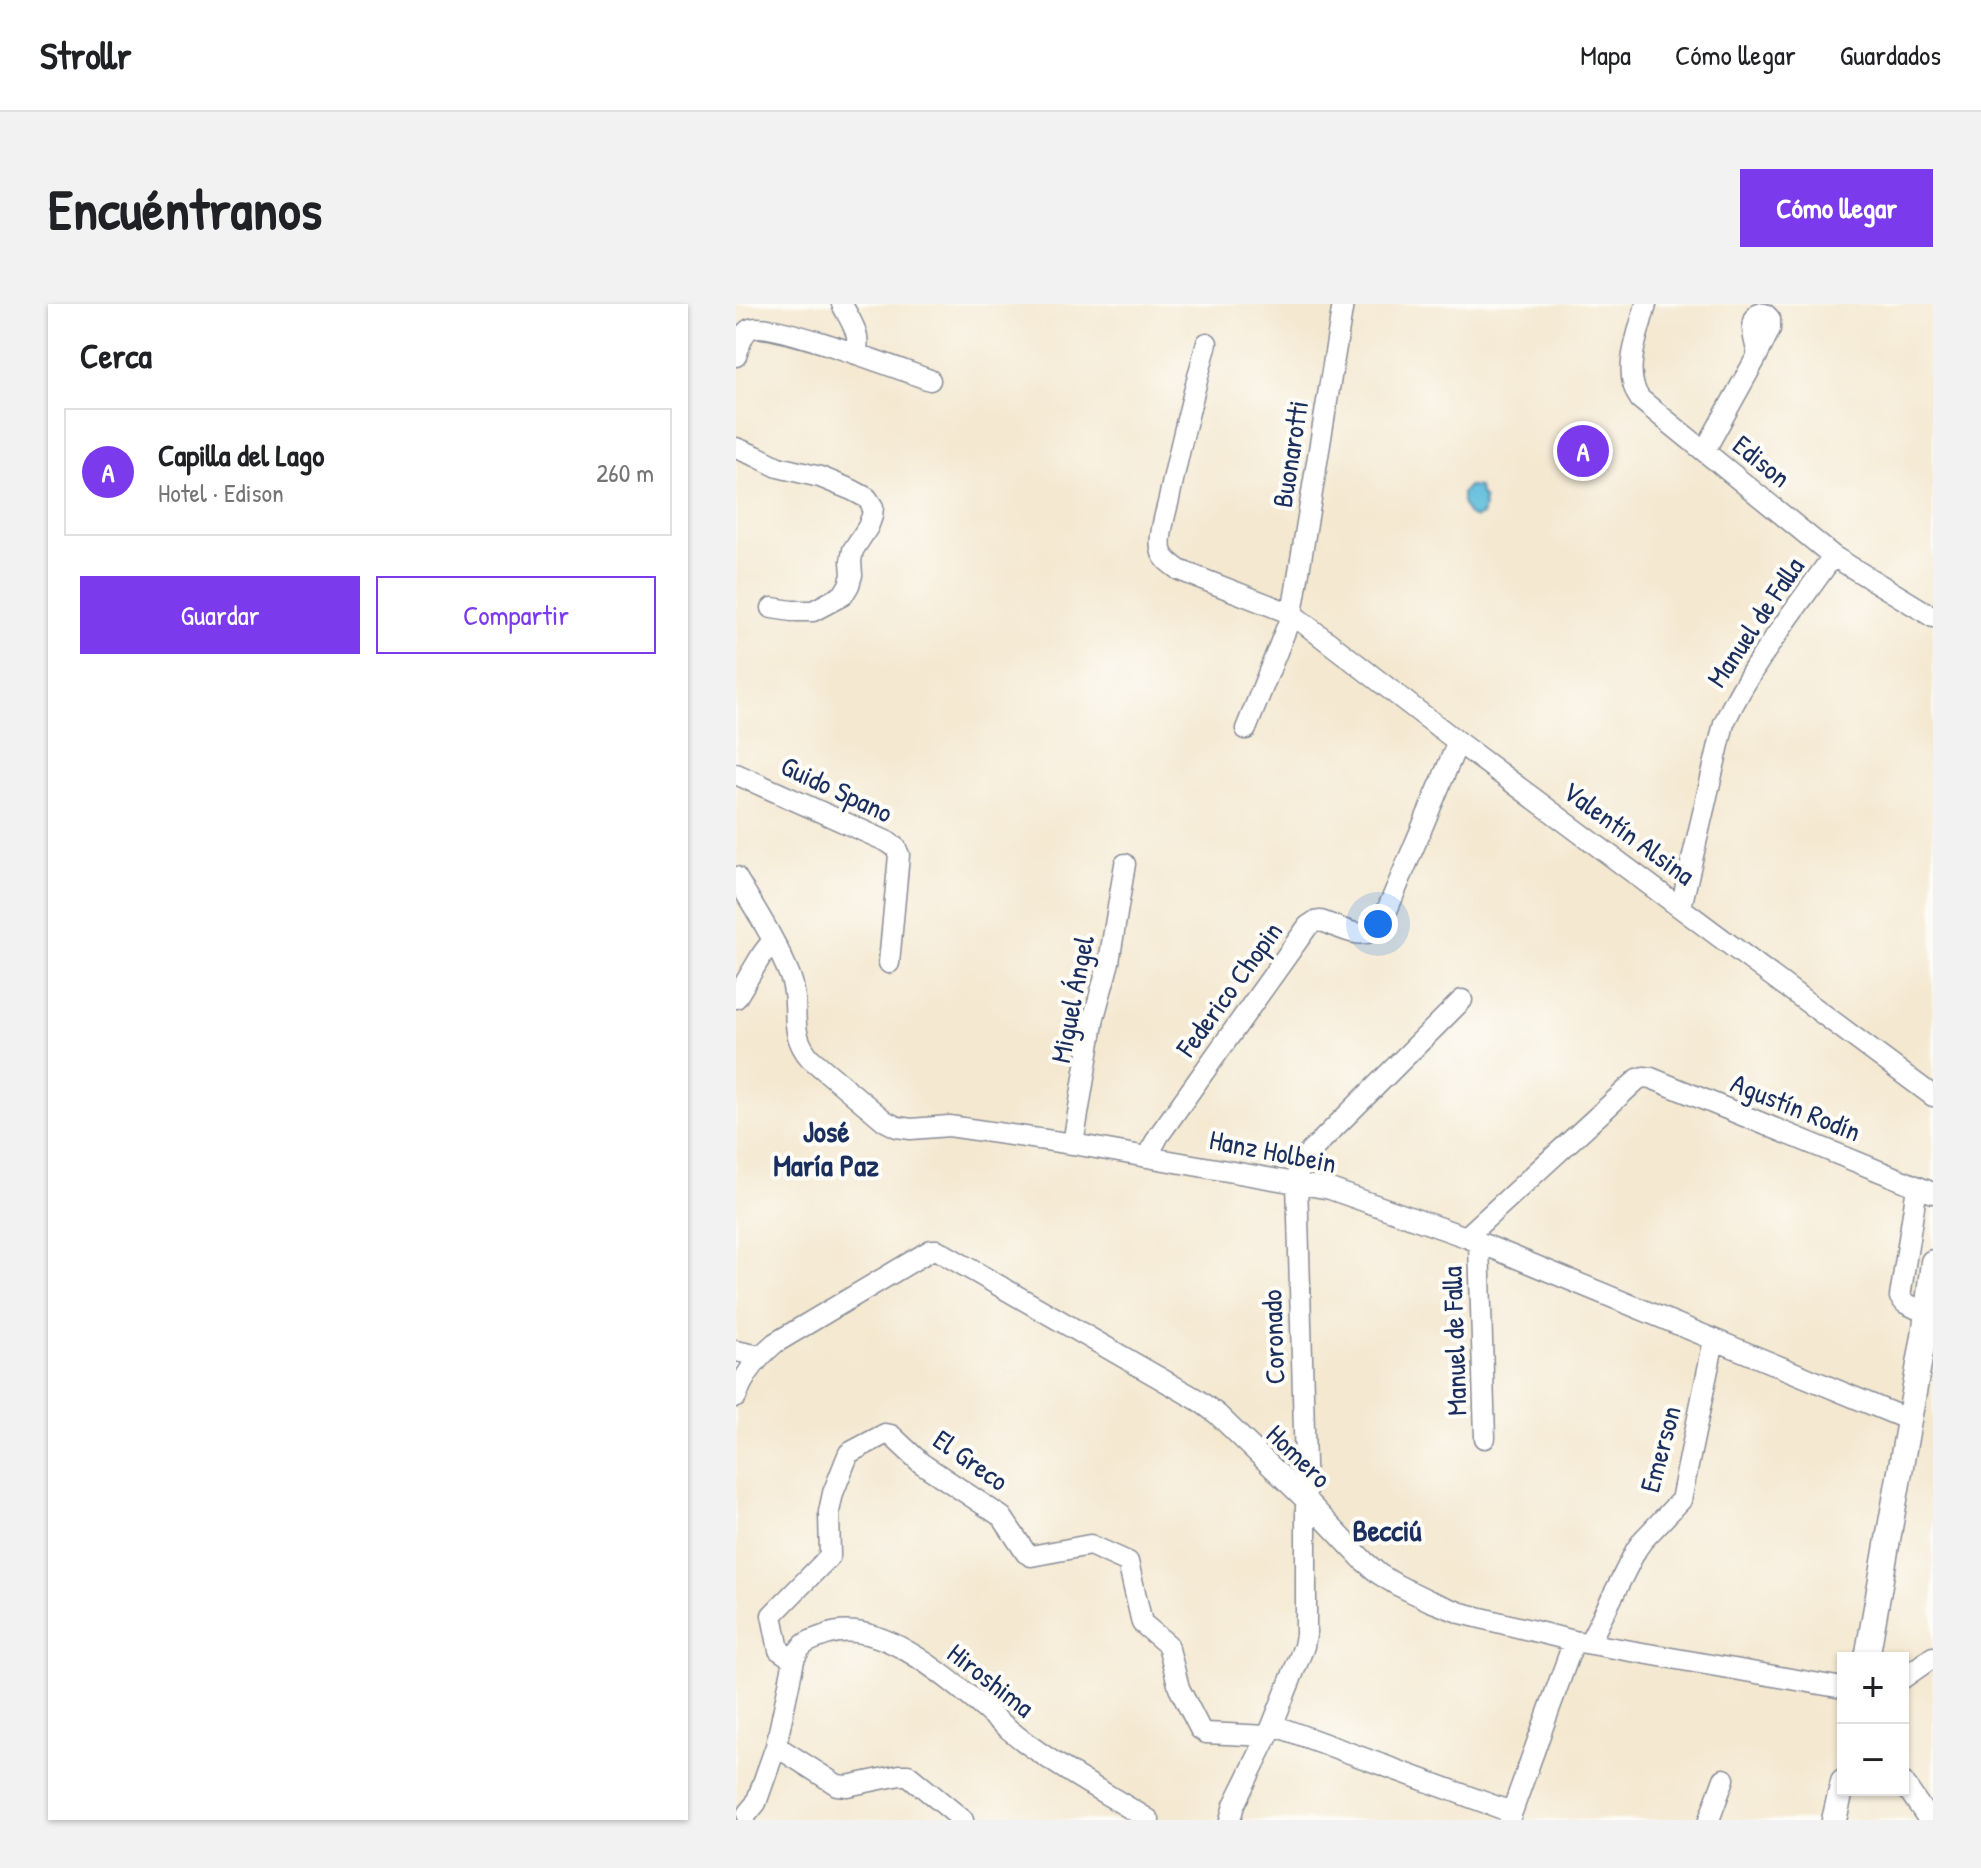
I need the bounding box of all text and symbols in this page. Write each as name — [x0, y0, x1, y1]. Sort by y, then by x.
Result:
text: Strollr — [40, 29, 131, 81]
text: Mapa — [1580, 36, 1631, 74]
text: Cómo llegar — [1675, 36, 1796, 74]
text: Guardados — [1840, 36, 1941, 74]
button: Cómo llegar — [1740, 169, 1933, 247]
text: Encuéntranos — [48, 171, 322, 246]
text: Cerca — [80, 333, 152, 379]
street label: Buonarotti — [1263, 398, 1317, 510]
pin: A — [1557, 421, 1609, 481]
street label: Edison — [1725, 426, 1799, 496]
text: Capilla del Lago — [158, 435, 324, 475]
text: A — [102, 455, 114, 490]
text: 260 m — [596, 455, 654, 490]
text: Hotel · Edison — [158, 475, 284, 510]
street label: Manuel de Falla — [1697, 549, 1813, 695]
button: Guardar — [80, 576, 360, 654]
button: Compartir — [376, 576, 656, 654]
street label: Guido Spano — [775, 747, 899, 831]
street label: Valentín Alsina — [1555, 772, 1703, 894]
your location — [1358, 904, 1398, 944]
street label: Federico Chopin — [1166, 914, 1291, 1065]
street label: Miguel Ángel — [1041, 932, 1103, 1066]
street label: Agustín Rodín — [1725, 1064, 1867, 1150]
district label: José María Paz — [773, 1111, 879, 1185]
street label: Hanz Holbein — [1206, 1120, 1340, 1182]
street label: Manuel de Falla — [1432, 1266, 1476, 1416]
street label: Coronado — [1252, 1289, 1294, 1385]
street label: Emerson — [1630, 1402, 1690, 1496]
street label: Homero — [1258, 1416, 1340, 1496]
street label: El Greco — [926, 1420, 1016, 1500]
district label: Becciú — [1352, 1510, 1422, 1550]
street label: Hiroshima — [940, 1634, 1042, 1726]
map controls — [1837, 1652, 1909, 1796]
button: + — [1837, 1652, 1909, 1724]
button: − — [1837, 1724, 1909, 1796]

